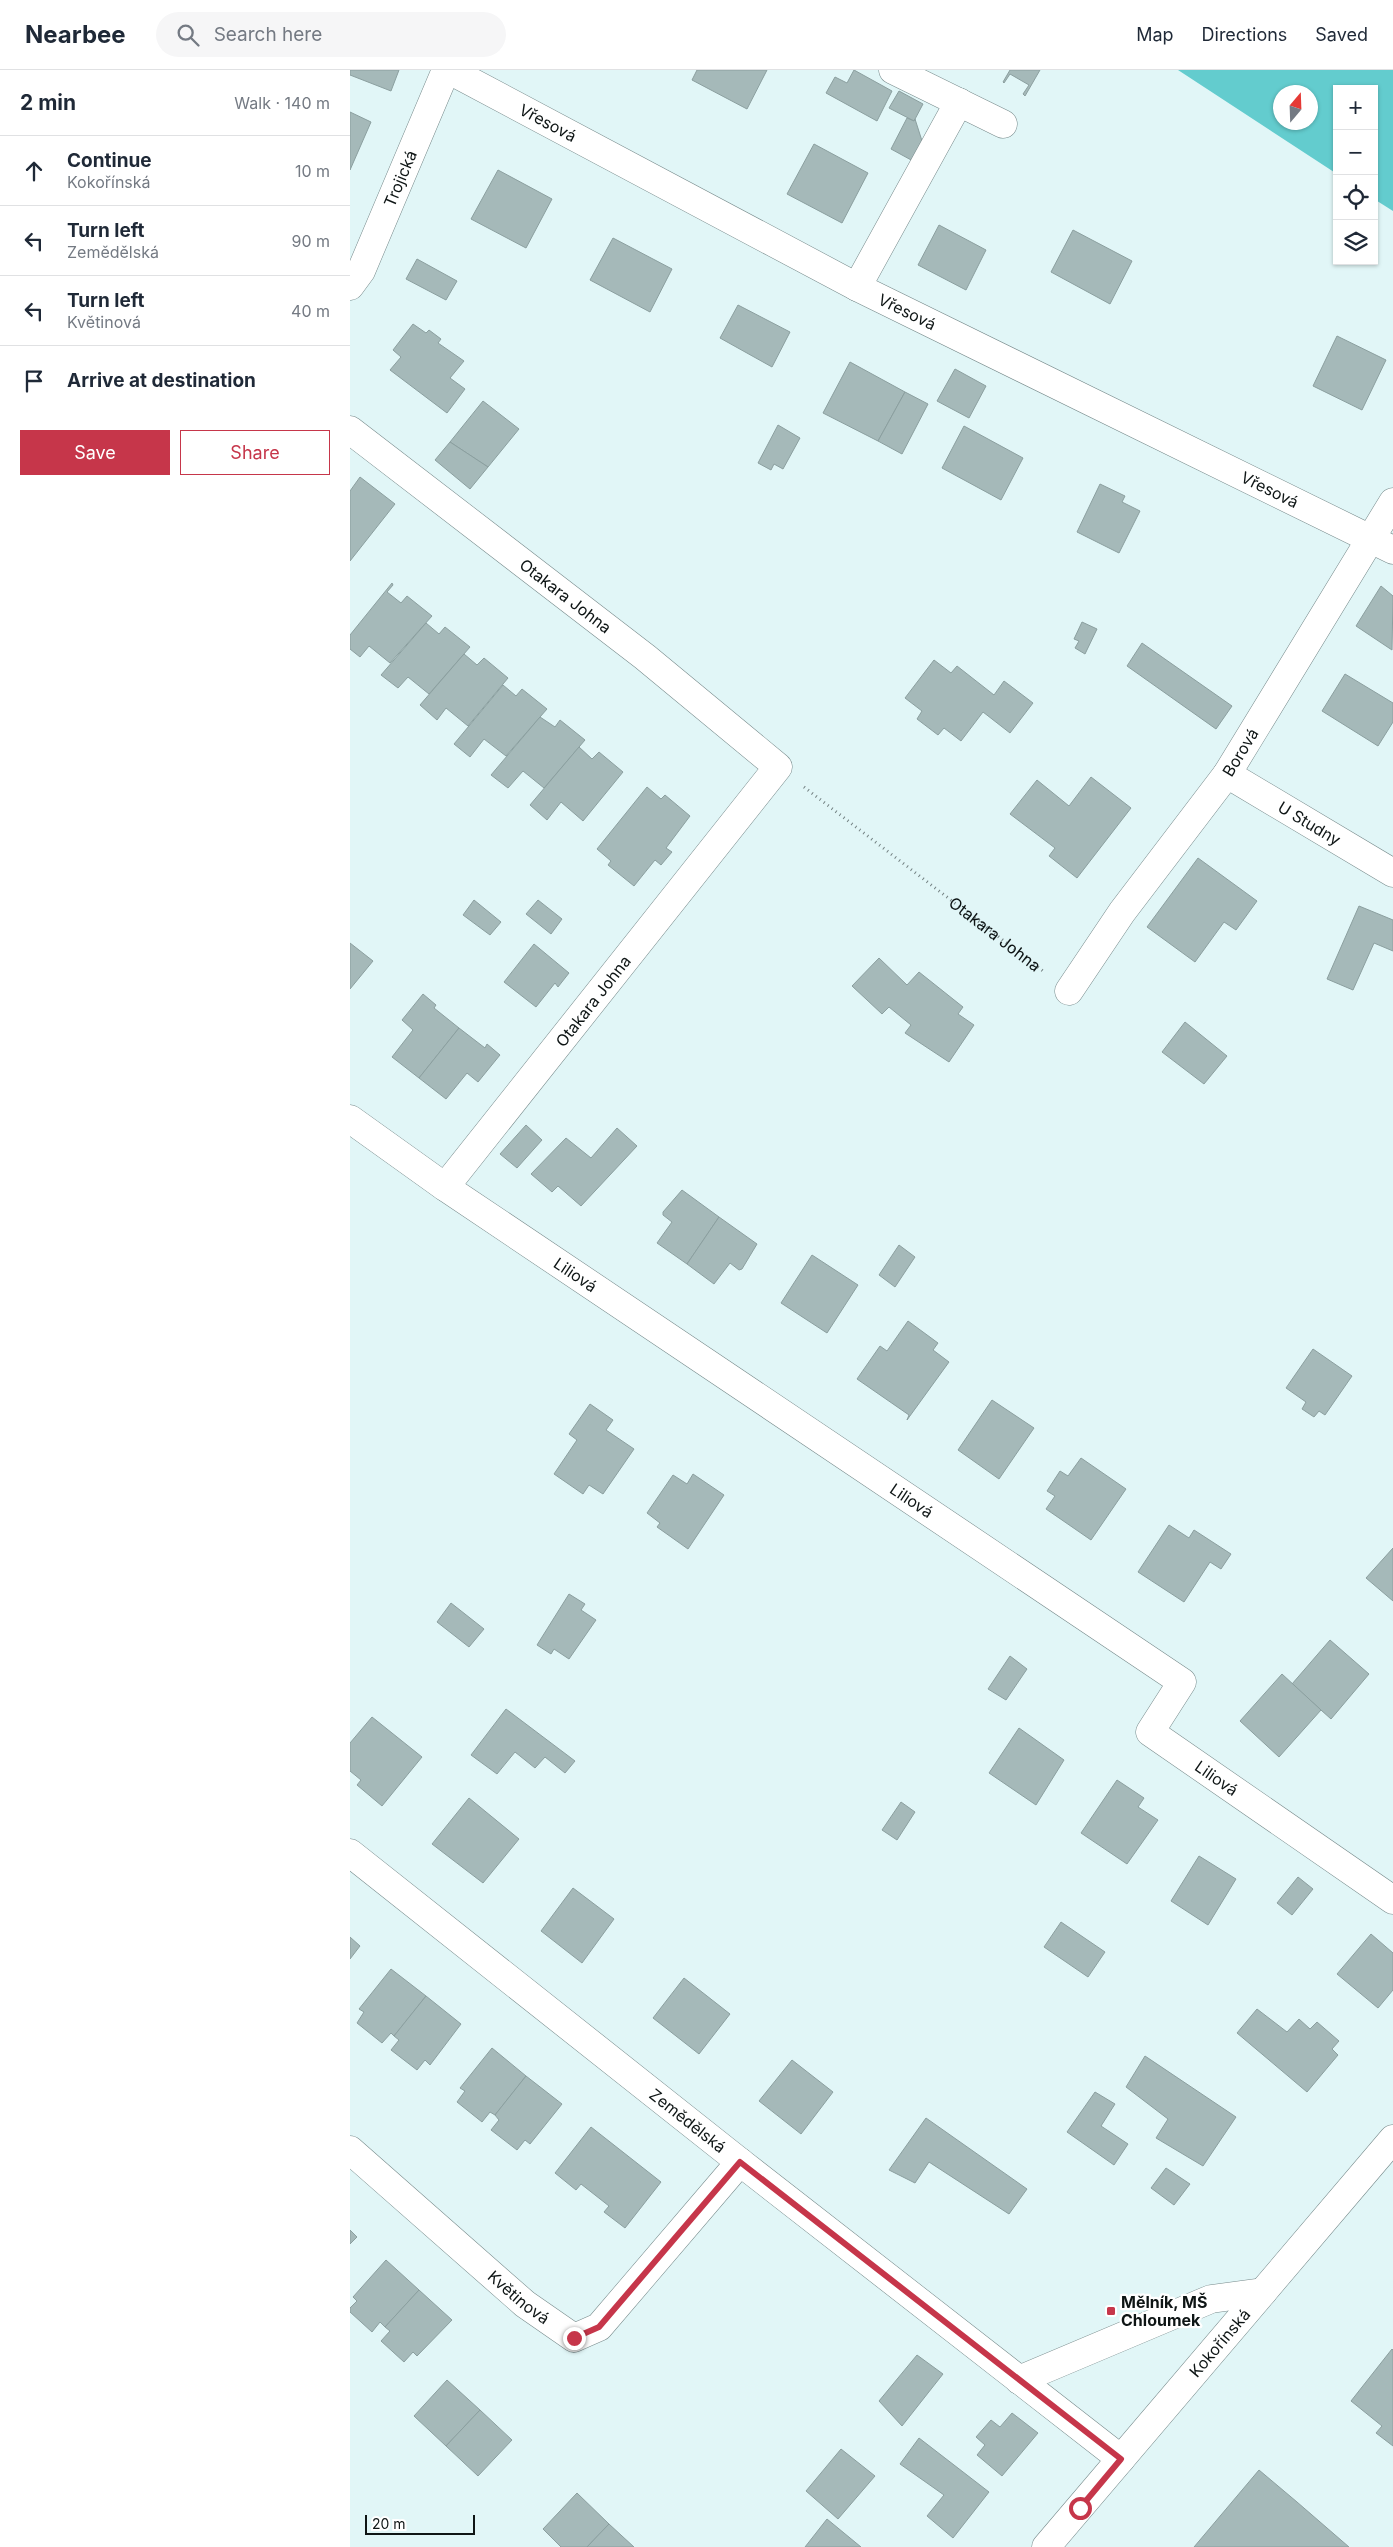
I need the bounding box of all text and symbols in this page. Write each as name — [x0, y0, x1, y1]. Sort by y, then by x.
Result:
search box — [156, 12, 506, 57]
text: Nearbee — [25, 20, 126, 49]
icon: search — [174, 21, 202, 49]
text: Search here — [214, 23, 322, 46]
text: Map — [1136, 24, 1174, 45]
text: Directions — [1202, 24, 1287, 45]
text: Saved — [1315, 24, 1368, 45]
north arrow — [1273, 85, 1318, 130]
map controls — [1333, 85, 1378, 265]
button: + — [1333, 85, 1378, 130]
text: 2 min — [20, 90, 76, 115]
text: Walk · 140 m — [234, 93, 330, 113]
street label: Vřesová — [516, 99, 580, 146]
button: − — [1333, 130, 1378, 175]
street label: Trojická — [379, 147, 421, 210]
text: Continue — [67, 149, 152, 172]
icon: ahead — [20, 157, 48, 185]
text: 10 m — [295, 161, 330, 181]
text: Kokořínská — [67, 172, 151, 192]
button: locate — [1333, 175, 1378, 220]
text: Turn left — [67, 219, 145, 242]
button: layers — [1333, 220, 1378, 265]
icon: left — [20, 227, 48, 255]
text: 90 m — [291, 231, 330, 251]
text: Zemědělská — [67, 242, 159, 262]
text: Turn left — [67, 289, 145, 312]
street label: Vřesová — [875, 289, 939, 334]
icon: left — [20, 297, 48, 325]
text: 40 m — [291, 301, 330, 321]
text: Květinová — [67, 312, 141, 332]
icon: arrive — [20, 367, 48, 395]
text: Arrive at destination — [67, 369, 256, 392]
button: Save — [20, 430, 170, 475]
button: Share — [180, 430, 330, 475]
street label: Vřesová — [1238, 467, 1302, 512]
street label: Otakara Johna — [516, 554, 615, 637]
street label: Borová — [1218, 724, 1263, 780]
street label: U Studny — [1275, 797, 1344, 850]
street label: Otakara Johna — [945, 892, 1045, 976]
street label: Otakara Johna — [551, 951, 635, 1051]
street label: Liliová — [550, 1253, 601, 1296]
street label: Liliová — [886, 1479, 937, 1522]
street label: Liliová — [1191, 1756, 1242, 1800]
street label: Zemědělská — [646, 2084, 730, 2157]
street label: Květinová — [484, 2266, 554, 2328]
place label: Mělník, MŠ Chloumek — [1121, 2292, 1207, 2330]
marker: Mělník, MŠ Chloumek — [1105, 2305, 1117, 2317]
street label: Kokořínská — [1185, 2305, 1254, 2381]
route end — [563, 2327, 586, 2350]
route start — [1069, 2497, 1092, 2520]
scale bar — [365, 2512, 475, 2535]
text: 20 m — [372, 2515, 406, 2532]

